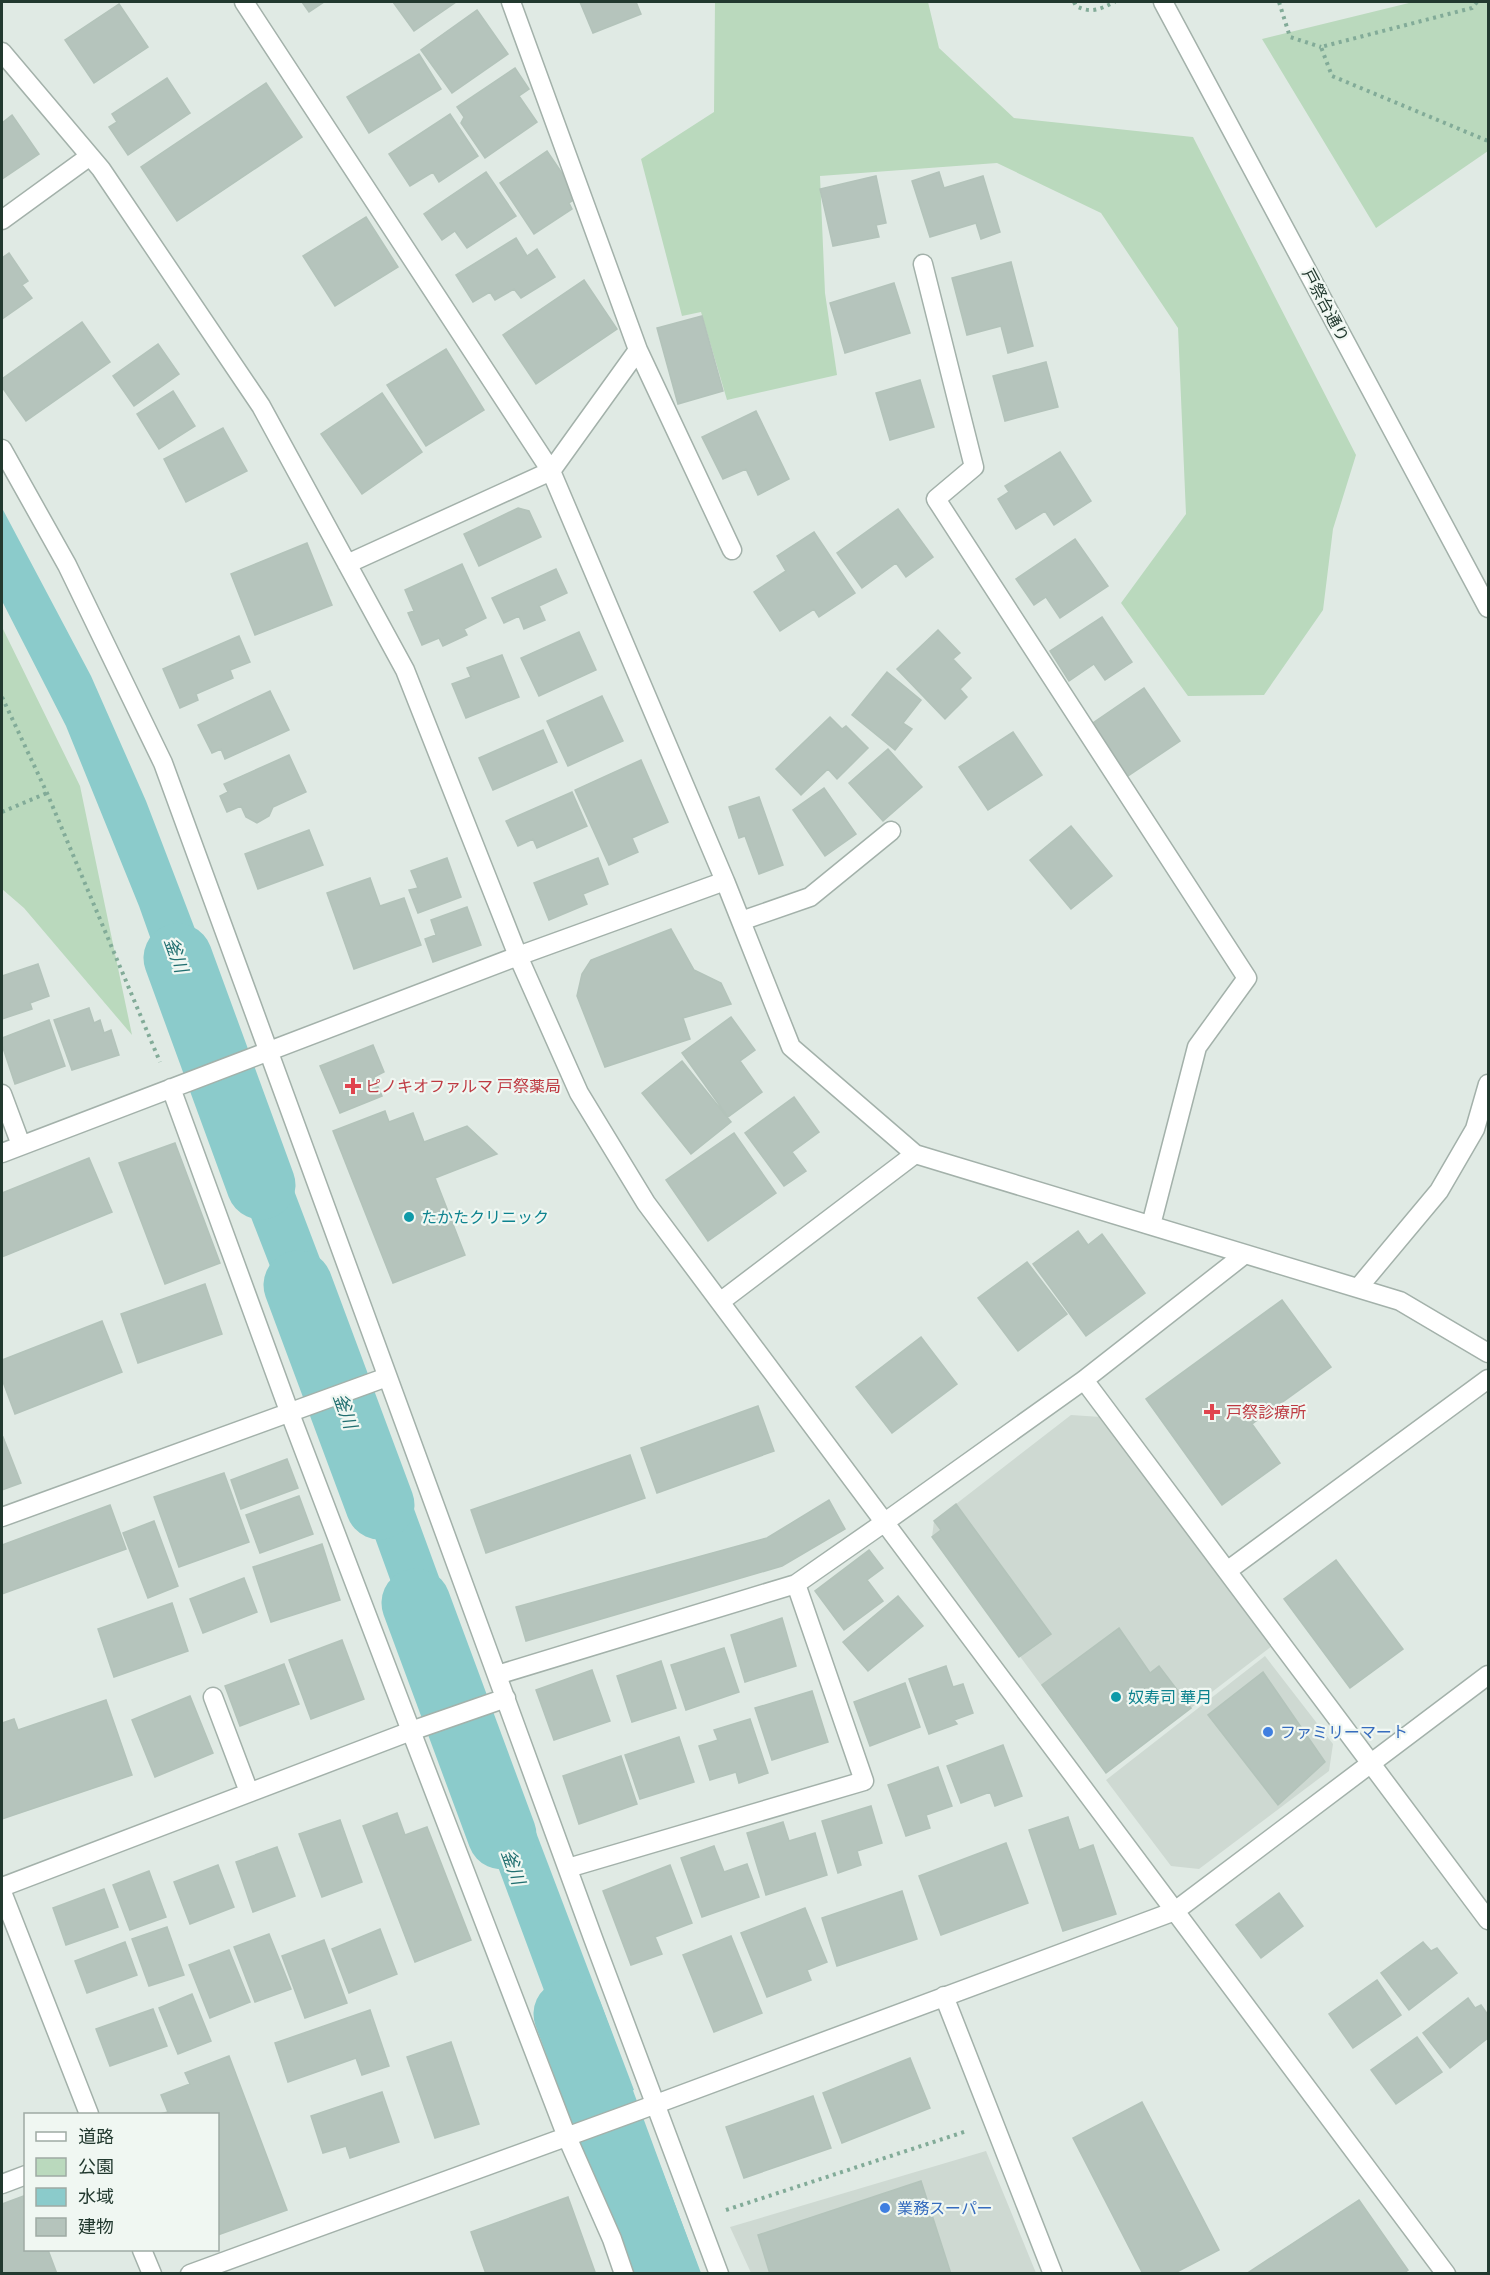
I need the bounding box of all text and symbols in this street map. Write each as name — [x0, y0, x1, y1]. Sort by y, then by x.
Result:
street label: 戸祭台通り — [1298, 265, 1354, 345]
water label: 釜川 — [160, 934, 194, 977]
place label: ピノキオファルマ 戸祭薬局 — [365, 1076, 561, 1096]
marker: ピノキオファルマ 戸祭薬局 — [346, 1079, 360, 1093]
place label: たかたクリニック — [421, 1207, 549, 1227]
marker: たかたクリニック — [402, 1210, 416, 1224]
water label: 釜川 — [329, 1390, 363, 1433]
place label: 戸祭診療所 — [1226, 1402, 1306, 1422]
marker: 戸祭診療所 — [1203, 1403, 1221, 1421]
place label: 奴寿司 華月 — [1128, 1687, 1212, 1707]
marker: 奴寿司 華月 — [1109, 1690, 1123, 1704]
place label: ファミリーマート — [1280, 1722, 1408, 1742]
marker: ファミリーマート — [1261, 1725, 1275, 1739]
water label: 釜川 — [497, 1846, 531, 1889]
legend — [24, 2113, 219, 2251]
text: 道路 — [78, 2125, 114, 2147]
text: 公園 — [78, 2155, 114, 2177]
text: 水域 — [78, 2185, 114, 2207]
place label: 業務スーパー — [897, 2198, 993, 2218]
marker: 業務スーパー — [878, 2201, 892, 2215]
text: 建物 — [78, 2215, 114, 2237]

